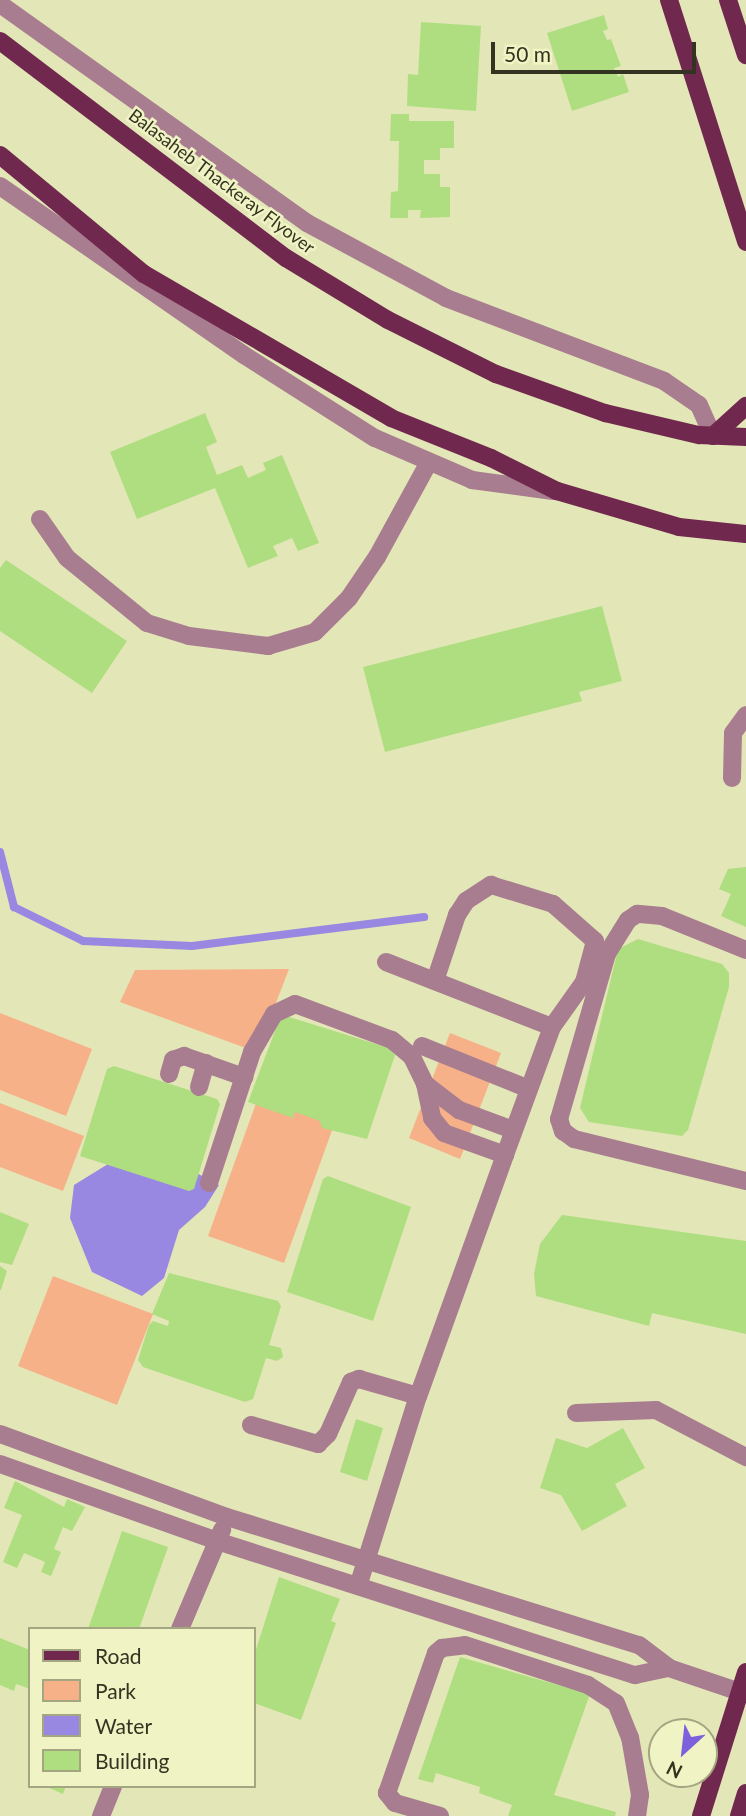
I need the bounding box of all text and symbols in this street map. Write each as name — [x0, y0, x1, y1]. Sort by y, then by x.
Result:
scale bar — [494, 28, 699, 72]
text: 50 m — [504, 41, 551, 66]
street label: Balasaheb Thackeray Flyover — [124, 104, 320, 258]
legend — [28, 1627, 256, 1788]
text: Road — [95, 1643, 142, 1668]
text: Park — [95, 1678, 136, 1703]
text: Water — [95, 1713, 152, 1738]
north arrow — [648, 1718, 718, 1788]
text: Building — [95, 1748, 170, 1773]
text: N — [662, 1757, 686, 1784]

